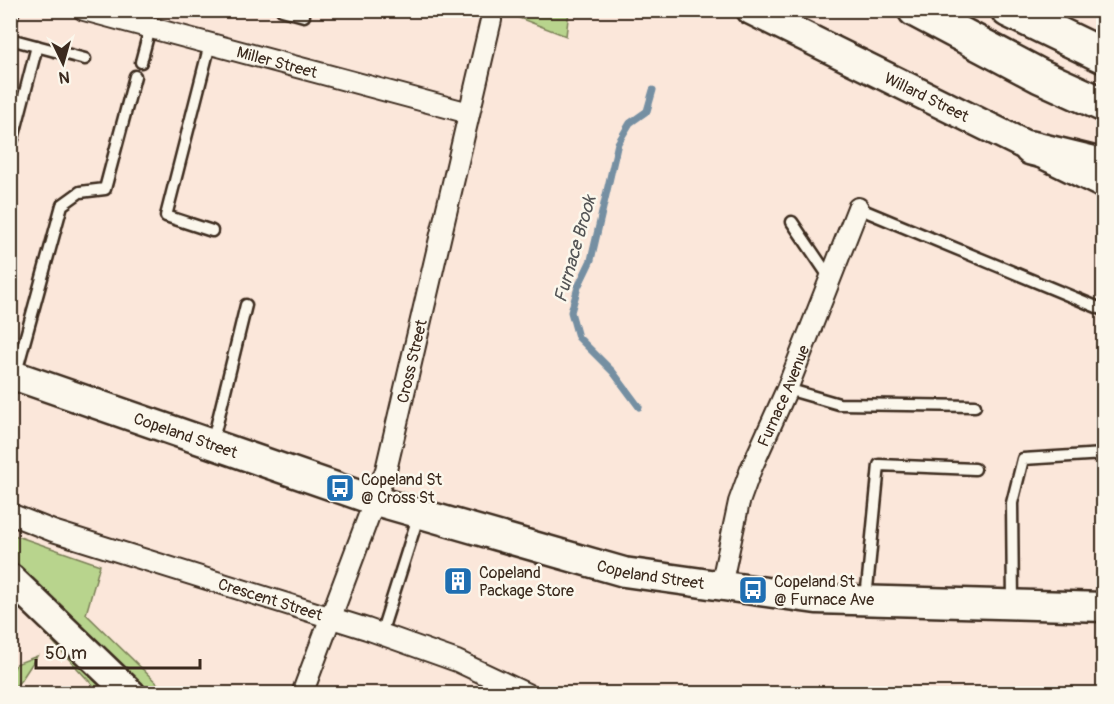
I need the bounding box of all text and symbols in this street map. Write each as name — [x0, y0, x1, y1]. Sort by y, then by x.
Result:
north arrow — [33, 33, 93, 93]
street label: Miller Street — [234, 42, 320, 83]
text: N — [58, 67, 70, 87]
street label: Willard Street — [881, 68, 972, 127]
water label: Furnace Brook — [549, 192, 602, 305]
street label: Cross Street — [393, 317, 432, 405]
street label: Furnace Avenue — [753, 342, 814, 450]
street label: Copeland Street — [131, 409, 241, 463]
place label: Copeland St @ Cross St — [361, 470, 443, 508]
bus stop icon: Copeland St @ Cross St — [324, 472, 356, 504]
street label: Copeland Street — [594, 556, 706, 594]
place label: Copeland Package Store — [479, 563, 574, 601]
building icon: Copeland Package Store — [442, 565, 474, 597]
place label: Copeland St @ Furnace Ave — [774, 572, 874, 610]
street label: Crescent Street — [215, 574, 325, 626]
bus stop icon: Copeland St @ Furnace Ave — [737, 574, 769, 606]
scale bar — [36, 632, 200, 670]
text: 50 m — [45, 642, 87, 665]

